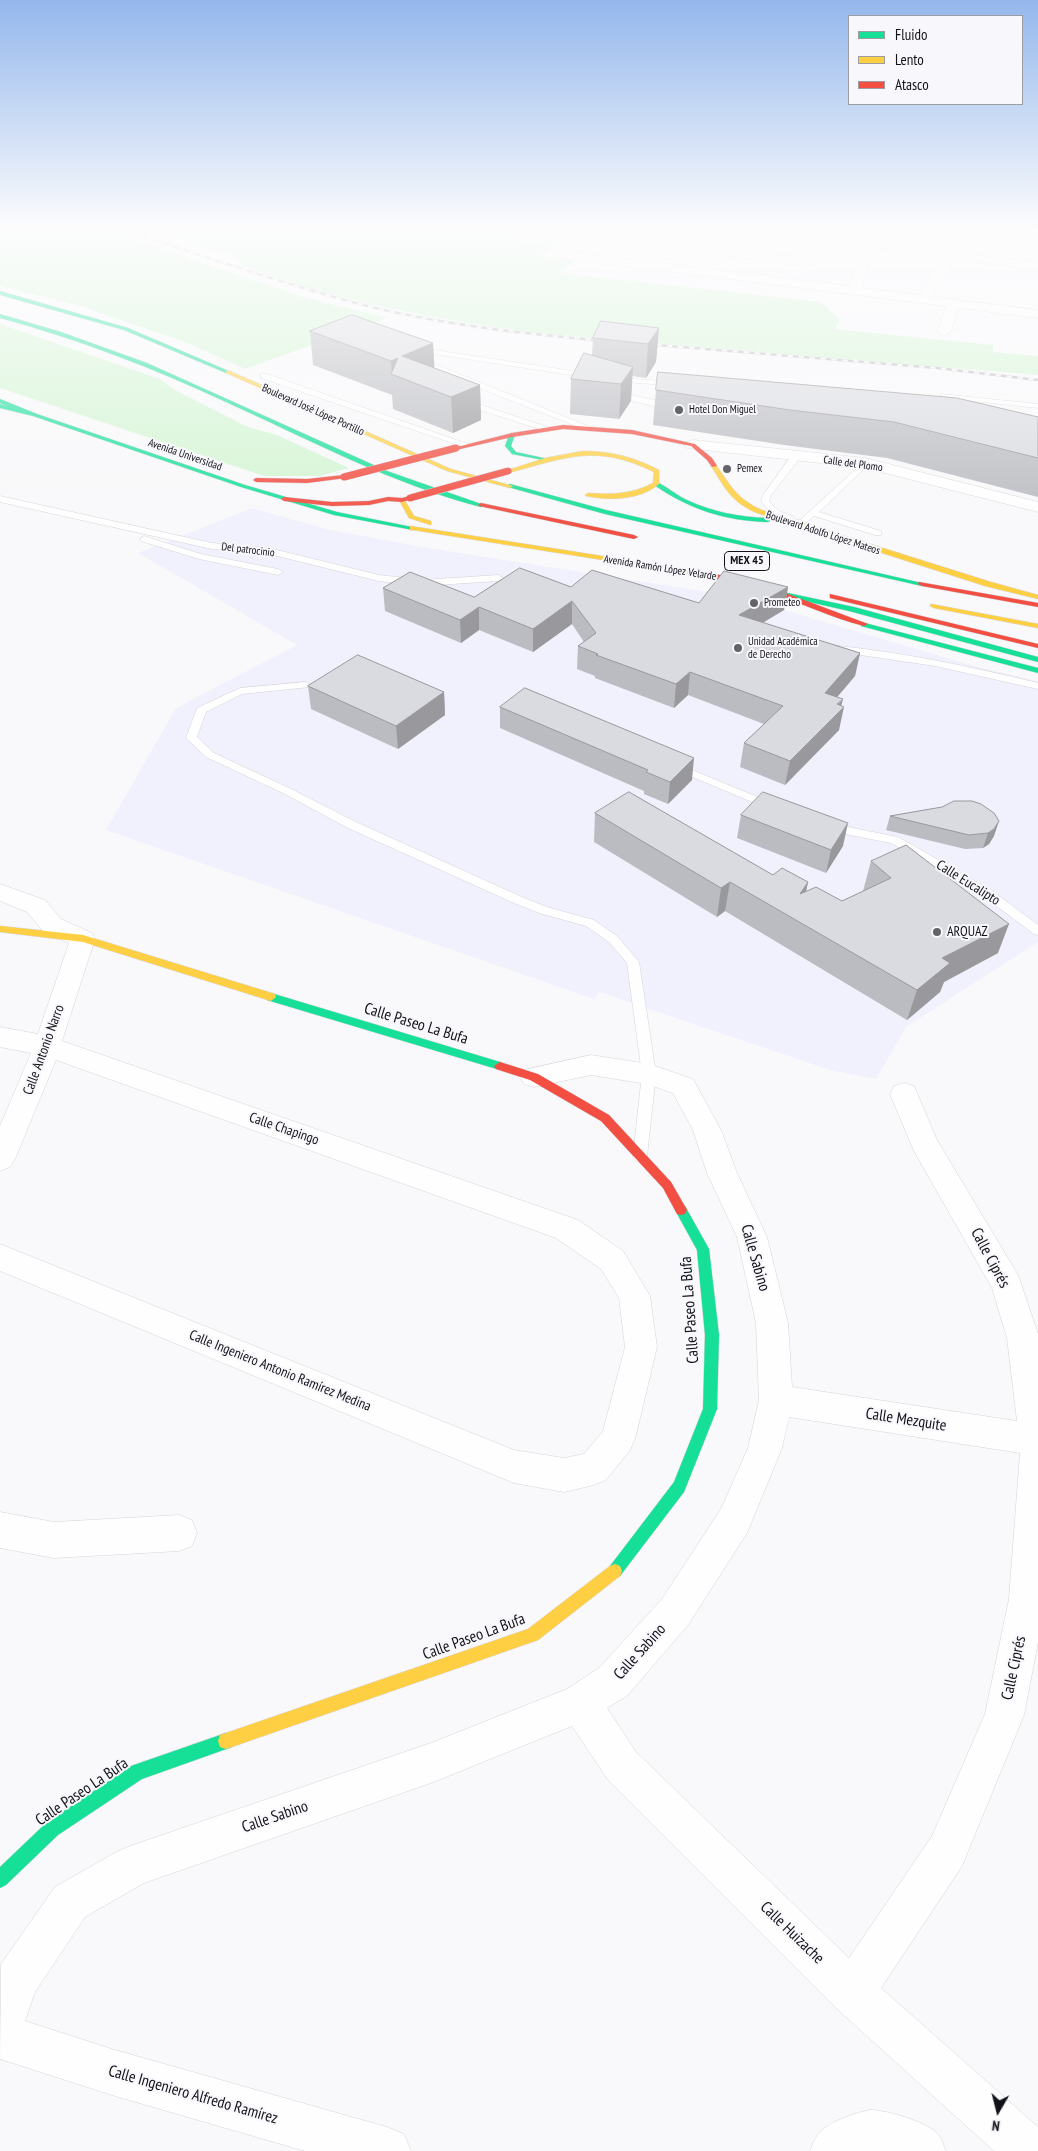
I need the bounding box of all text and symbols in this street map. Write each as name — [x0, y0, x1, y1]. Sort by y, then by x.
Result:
legend — [848, 15, 1023, 105]
text: Fluido — [895, 25, 927, 44]
text: Lento — [895, 50, 924, 69]
text: Atasco — [895, 75, 929, 94]
street label: Boulevard José López Portillo — [260, 381, 366, 439]
place label: Hotel Don Miguel — [689, 403, 756, 417]
marker: Hotel Don Miguel — [673, 404, 685, 416]
street label: Avenida Universidad — [146, 436, 224, 474]
street label: Calle del Plomo — [823, 453, 883, 475]
place label: Pemex — [737, 462, 762, 476]
marker: Pemex — [721, 463, 733, 475]
street label: Boulevard Adolfo López Mateos — [764, 508, 882, 558]
street label: Del patrocinio — [221, 540, 275, 560]
road number: MEX 45 — [724, 552, 770, 570]
street label: Avenida Ramón López Velarde — [603, 553, 717, 583]
place label: Prometeo — [764, 596, 800, 610]
marker: Prometeo — [748, 597, 760, 609]
place label: Unidad Académica de Derecho — [748, 635, 818, 661]
marker: Unidad Académica de Derecho — [732, 642, 744, 654]
street label: Calle Eucalipto — [933, 857, 1003, 909]
place label: ARQUAZ — [947, 924, 988, 940]
marker: ARQUAZ — [931, 926, 943, 938]
street label: Calle Paseo La Bufa — [362, 999, 470, 1049]
street label: Calle Antonio Narro — [20, 1003, 68, 1097]
street label: Calle Chapingo — [247, 1109, 321, 1149]
street label: Calle Sabino — [736, 1222, 774, 1294]
street label: Calle Ciprés — [966, 1225, 1014, 1291]
street label: Calle Paseo La Bufa — [677, 1256, 703, 1364]
street label: Calle Ingeniero Antonio Ramírez Medina — [187, 1327, 373, 1415]
street label: Calle Mezquite — [864, 1404, 948, 1436]
street label: Calle Paseo La Bufa — [420, 1610, 528, 1664]
street label: Calle Sabino — [610, 1620, 670, 1684]
street label: Calle Ciprés — [998, 1634, 1030, 1702]
street label: Calle Paseo La Bufa — [32, 1754, 132, 1830]
street label: Calle Sabino — [239, 1797, 311, 1837]
street label: Calle Huizache — [756, 1898, 828, 1968]
street label: Calle Ingeniero Alfredo Ramírez — [106, 2062, 280, 2128]
north arrow — [973, 2086, 1023, 2136]
text: N — [991, 2116, 1001, 2135]

